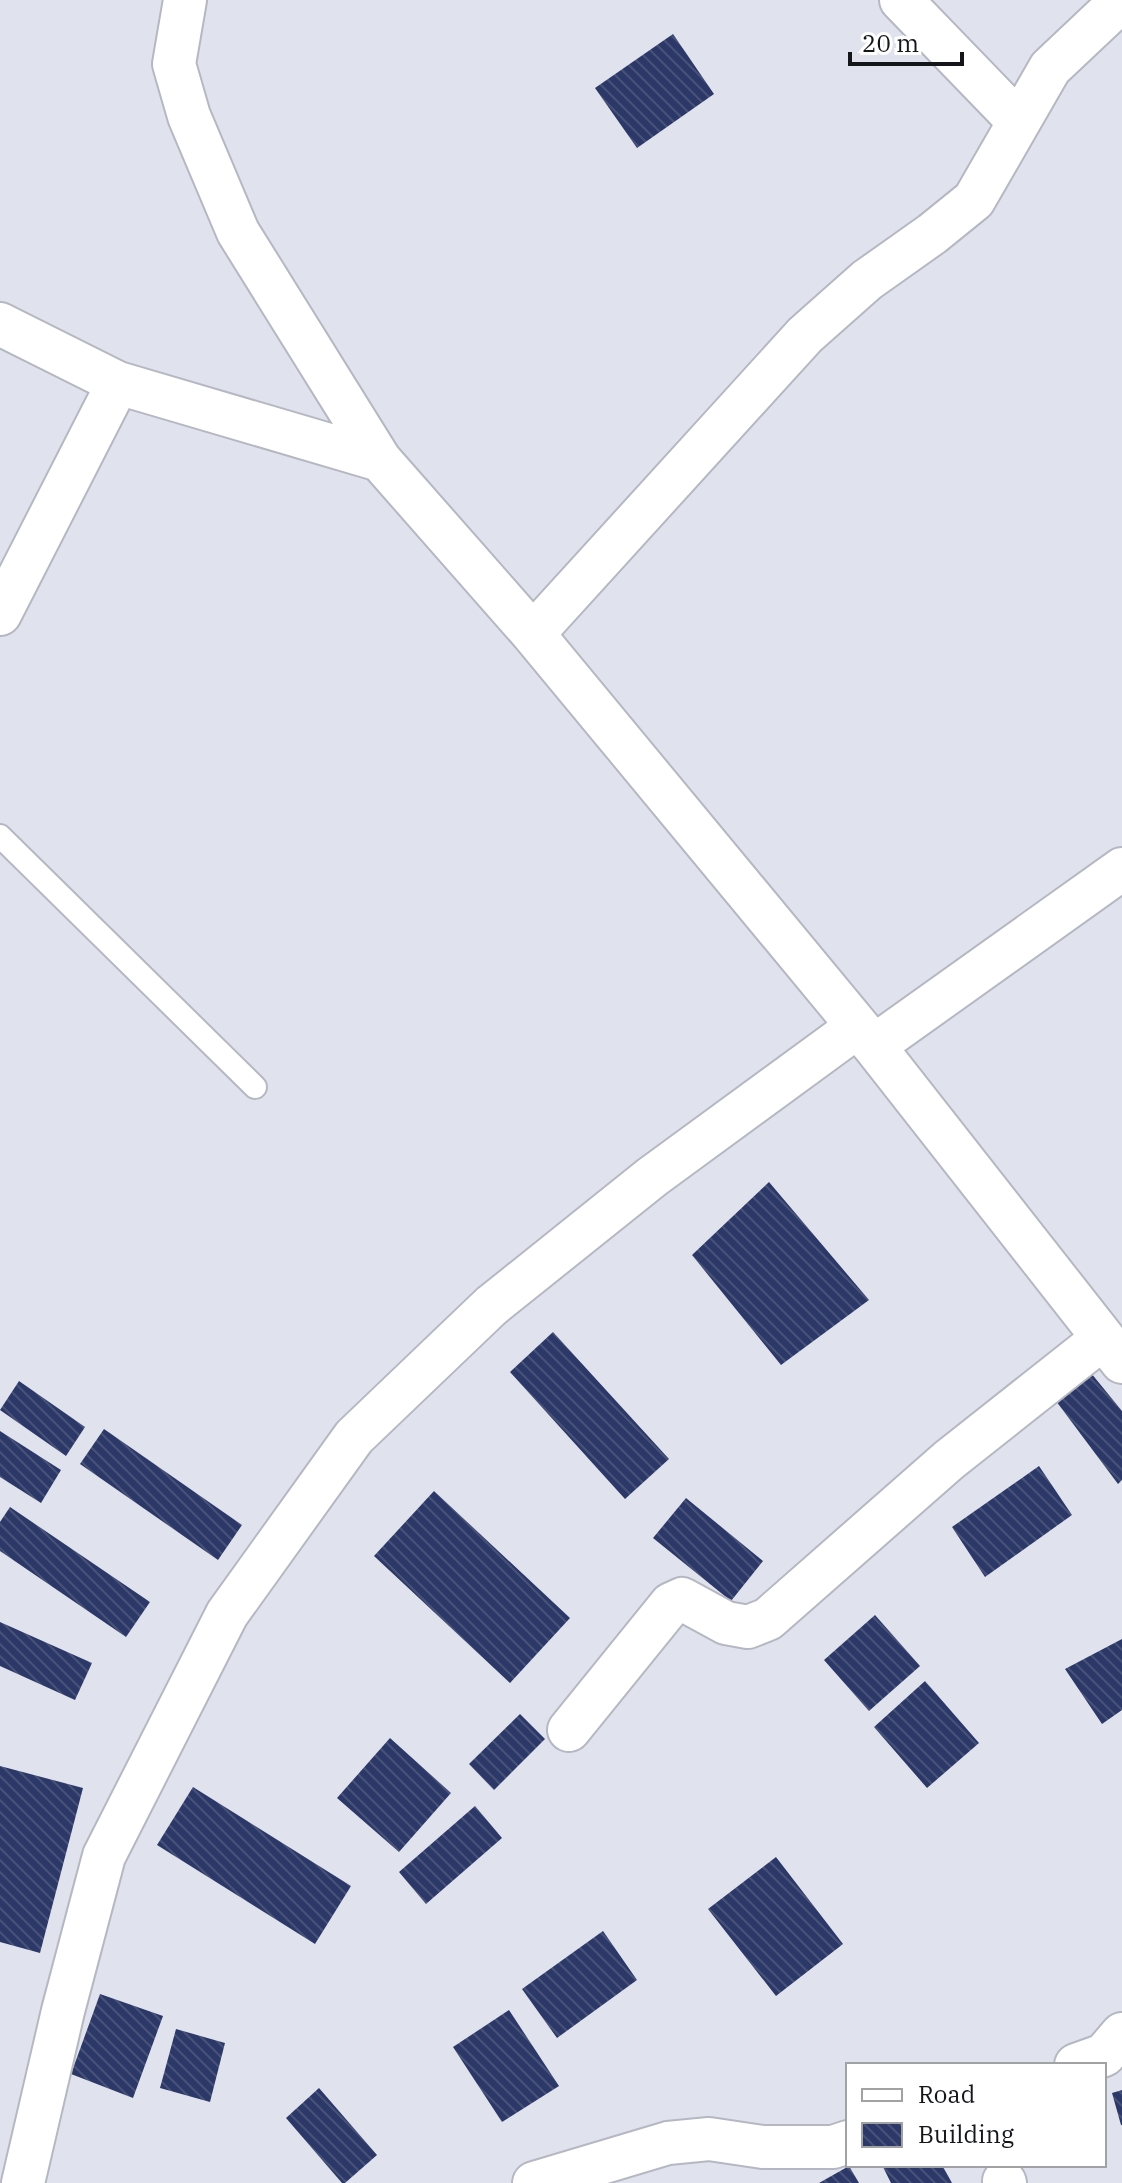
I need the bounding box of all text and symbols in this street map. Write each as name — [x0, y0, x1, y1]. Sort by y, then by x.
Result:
scale bar — [850, 16, 962, 66]
text: 20 m — [862, 27, 919, 59]
legend — [846, 2063, 1106, 2167]
text: Road — [918, 2078, 975, 2110]
text: Building — [918, 2118, 1014, 2150]

